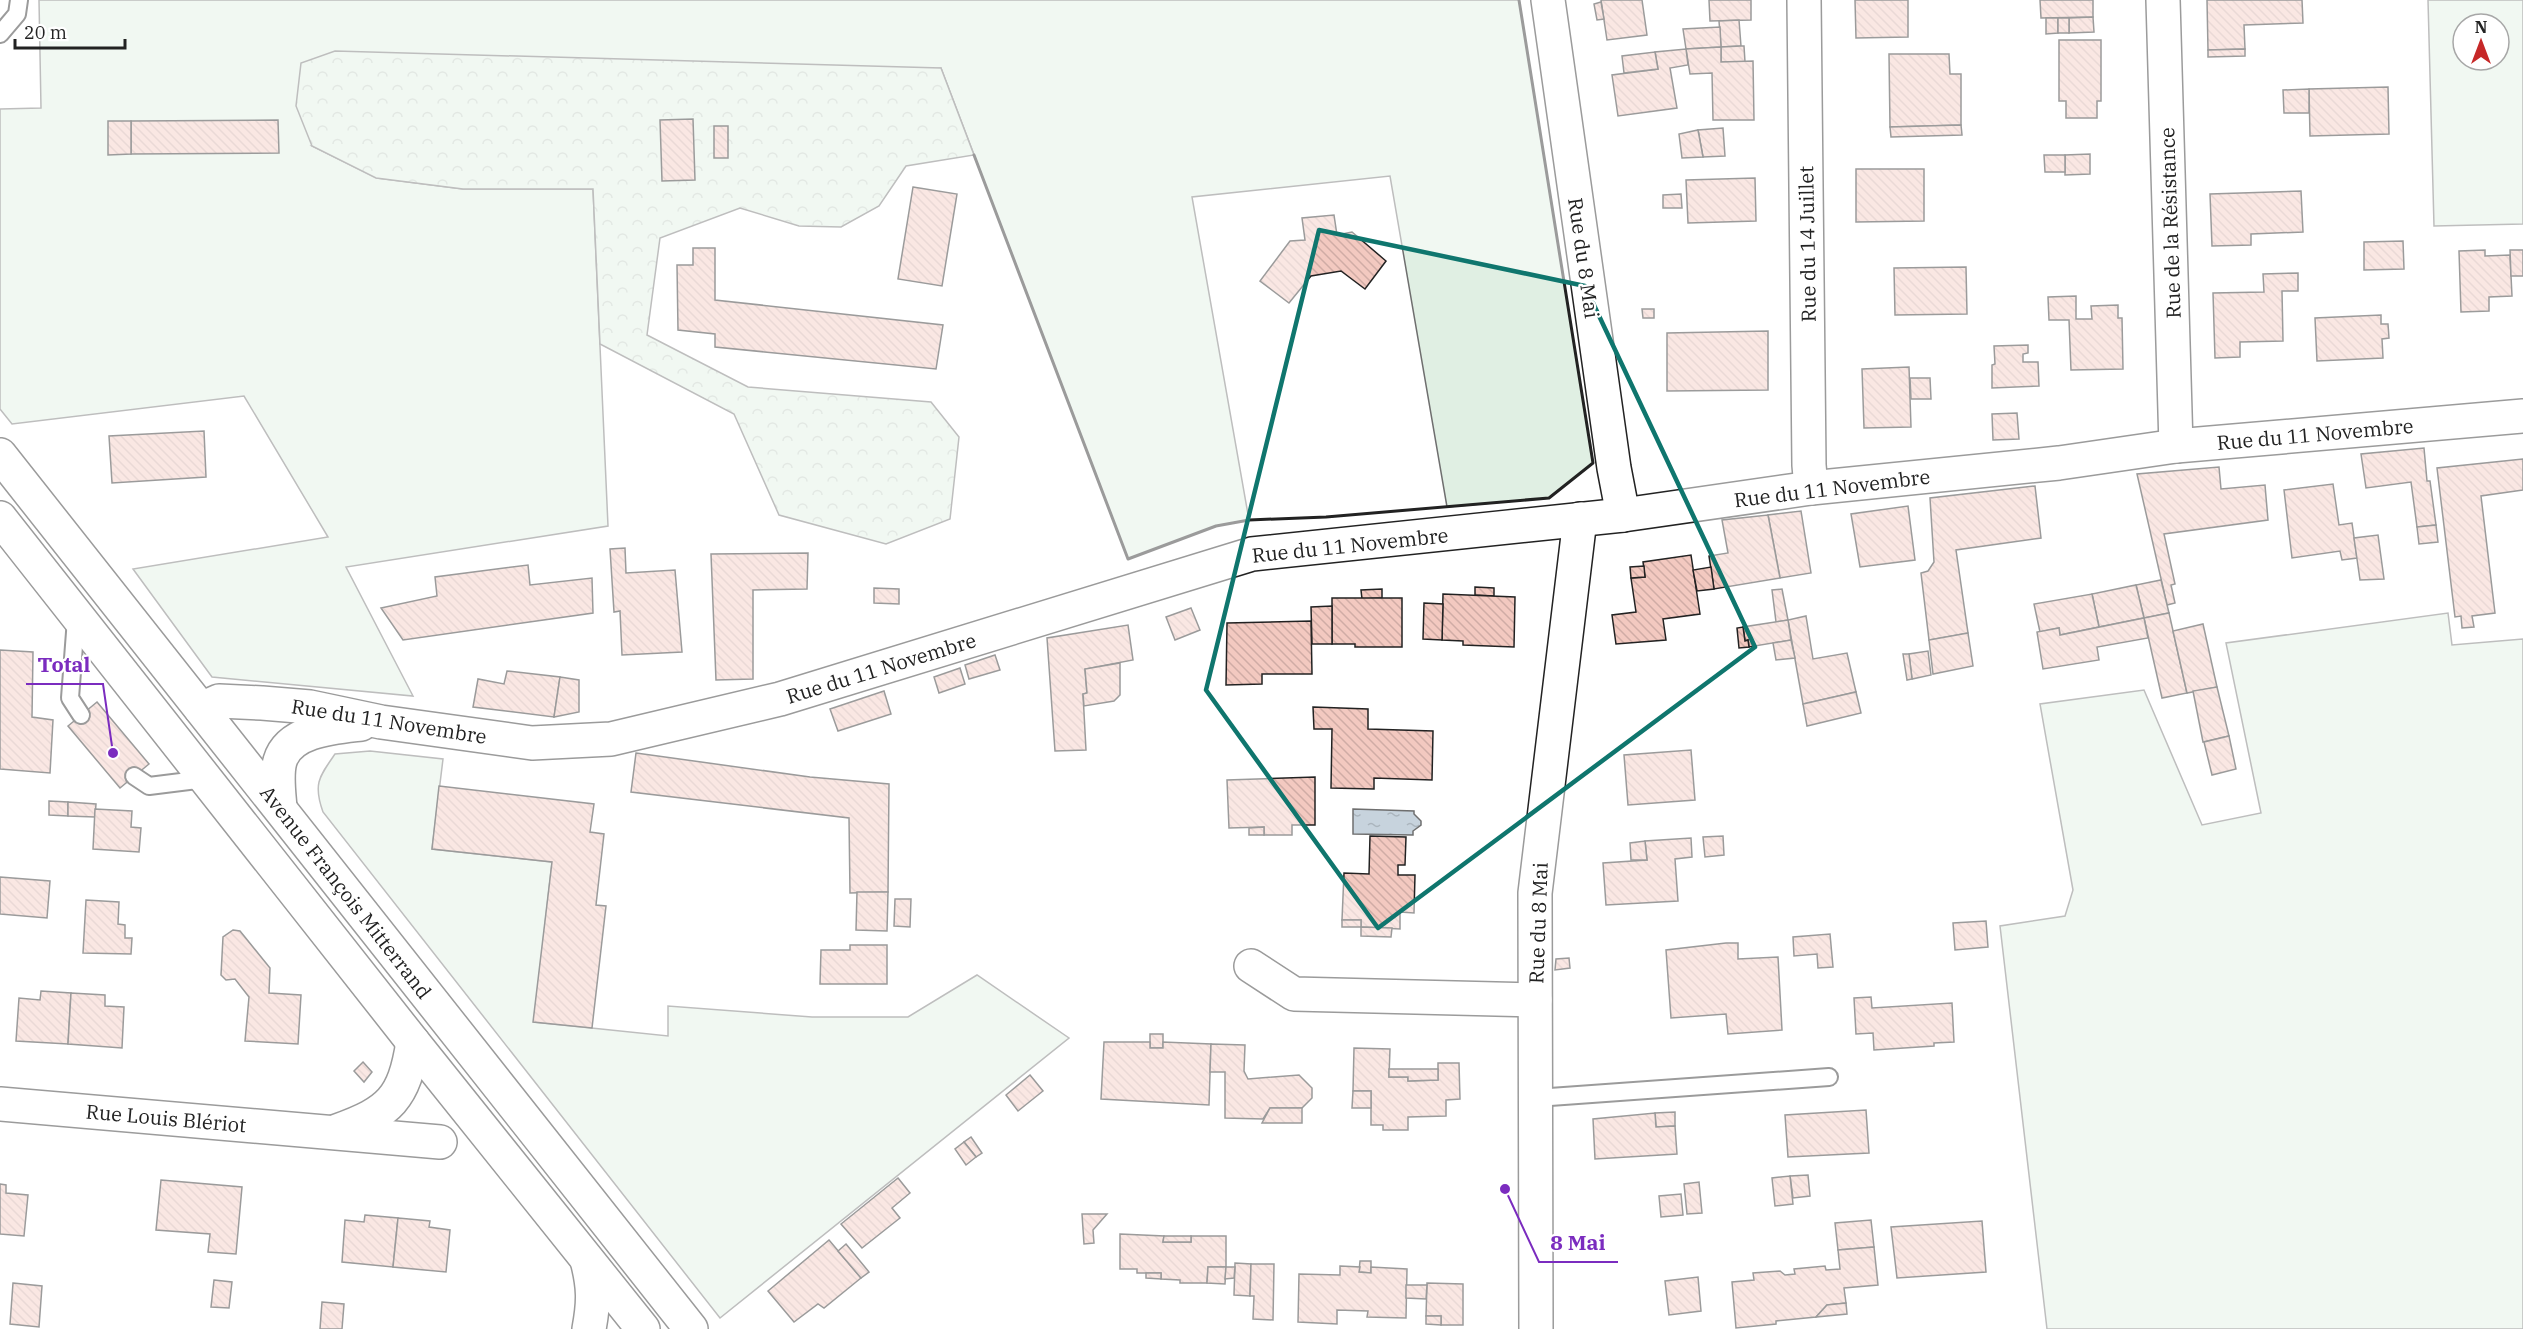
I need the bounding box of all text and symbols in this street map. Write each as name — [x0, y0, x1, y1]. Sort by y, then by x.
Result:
scale bar — [15, 12, 124, 50]
north arrow — [2451, 12, 2511, 72]
text: N — [2475, 17, 2487, 37]
text: 20 m — [24, 21, 67, 44]
street label: Rue de la Résistance — [2153, 127, 2187, 319]
street label: Rue du 14 Juillet — [1792, 166, 1822, 322]
street label: Rue du 8 Mai — [1562, 196, 1606, 320]
street label: Rue du 11 Novembre — [2216, 412, 2414, 456]
street label: Rue du 11 Novembre — [1732, 463, 1932, 513]
street label: Rue du 11 Novembre — [1251, 521, 1449, 569]
street label: Rue du 11 Novembre — [783, 626, 979, 710]
callout: Total — [26, 645, 103, 684]
text: Total — [38, 650, 91, 678]
street label: Rue du 11 Novembre — [289, 692, 489, 750]
street label: Avenue François Mitterrand — [254, 780, 438, 1004]
street label: Rue du 8 Mai — [1522, 862, 1554, 984]
street label: Rue Louis Blériot — [85, 1098, 247, 1138]
callout: 8 Mai — [1539, 1223, 1618, 1262]
text: 8 Mai — [1550, 1228, 1606, 1256]

